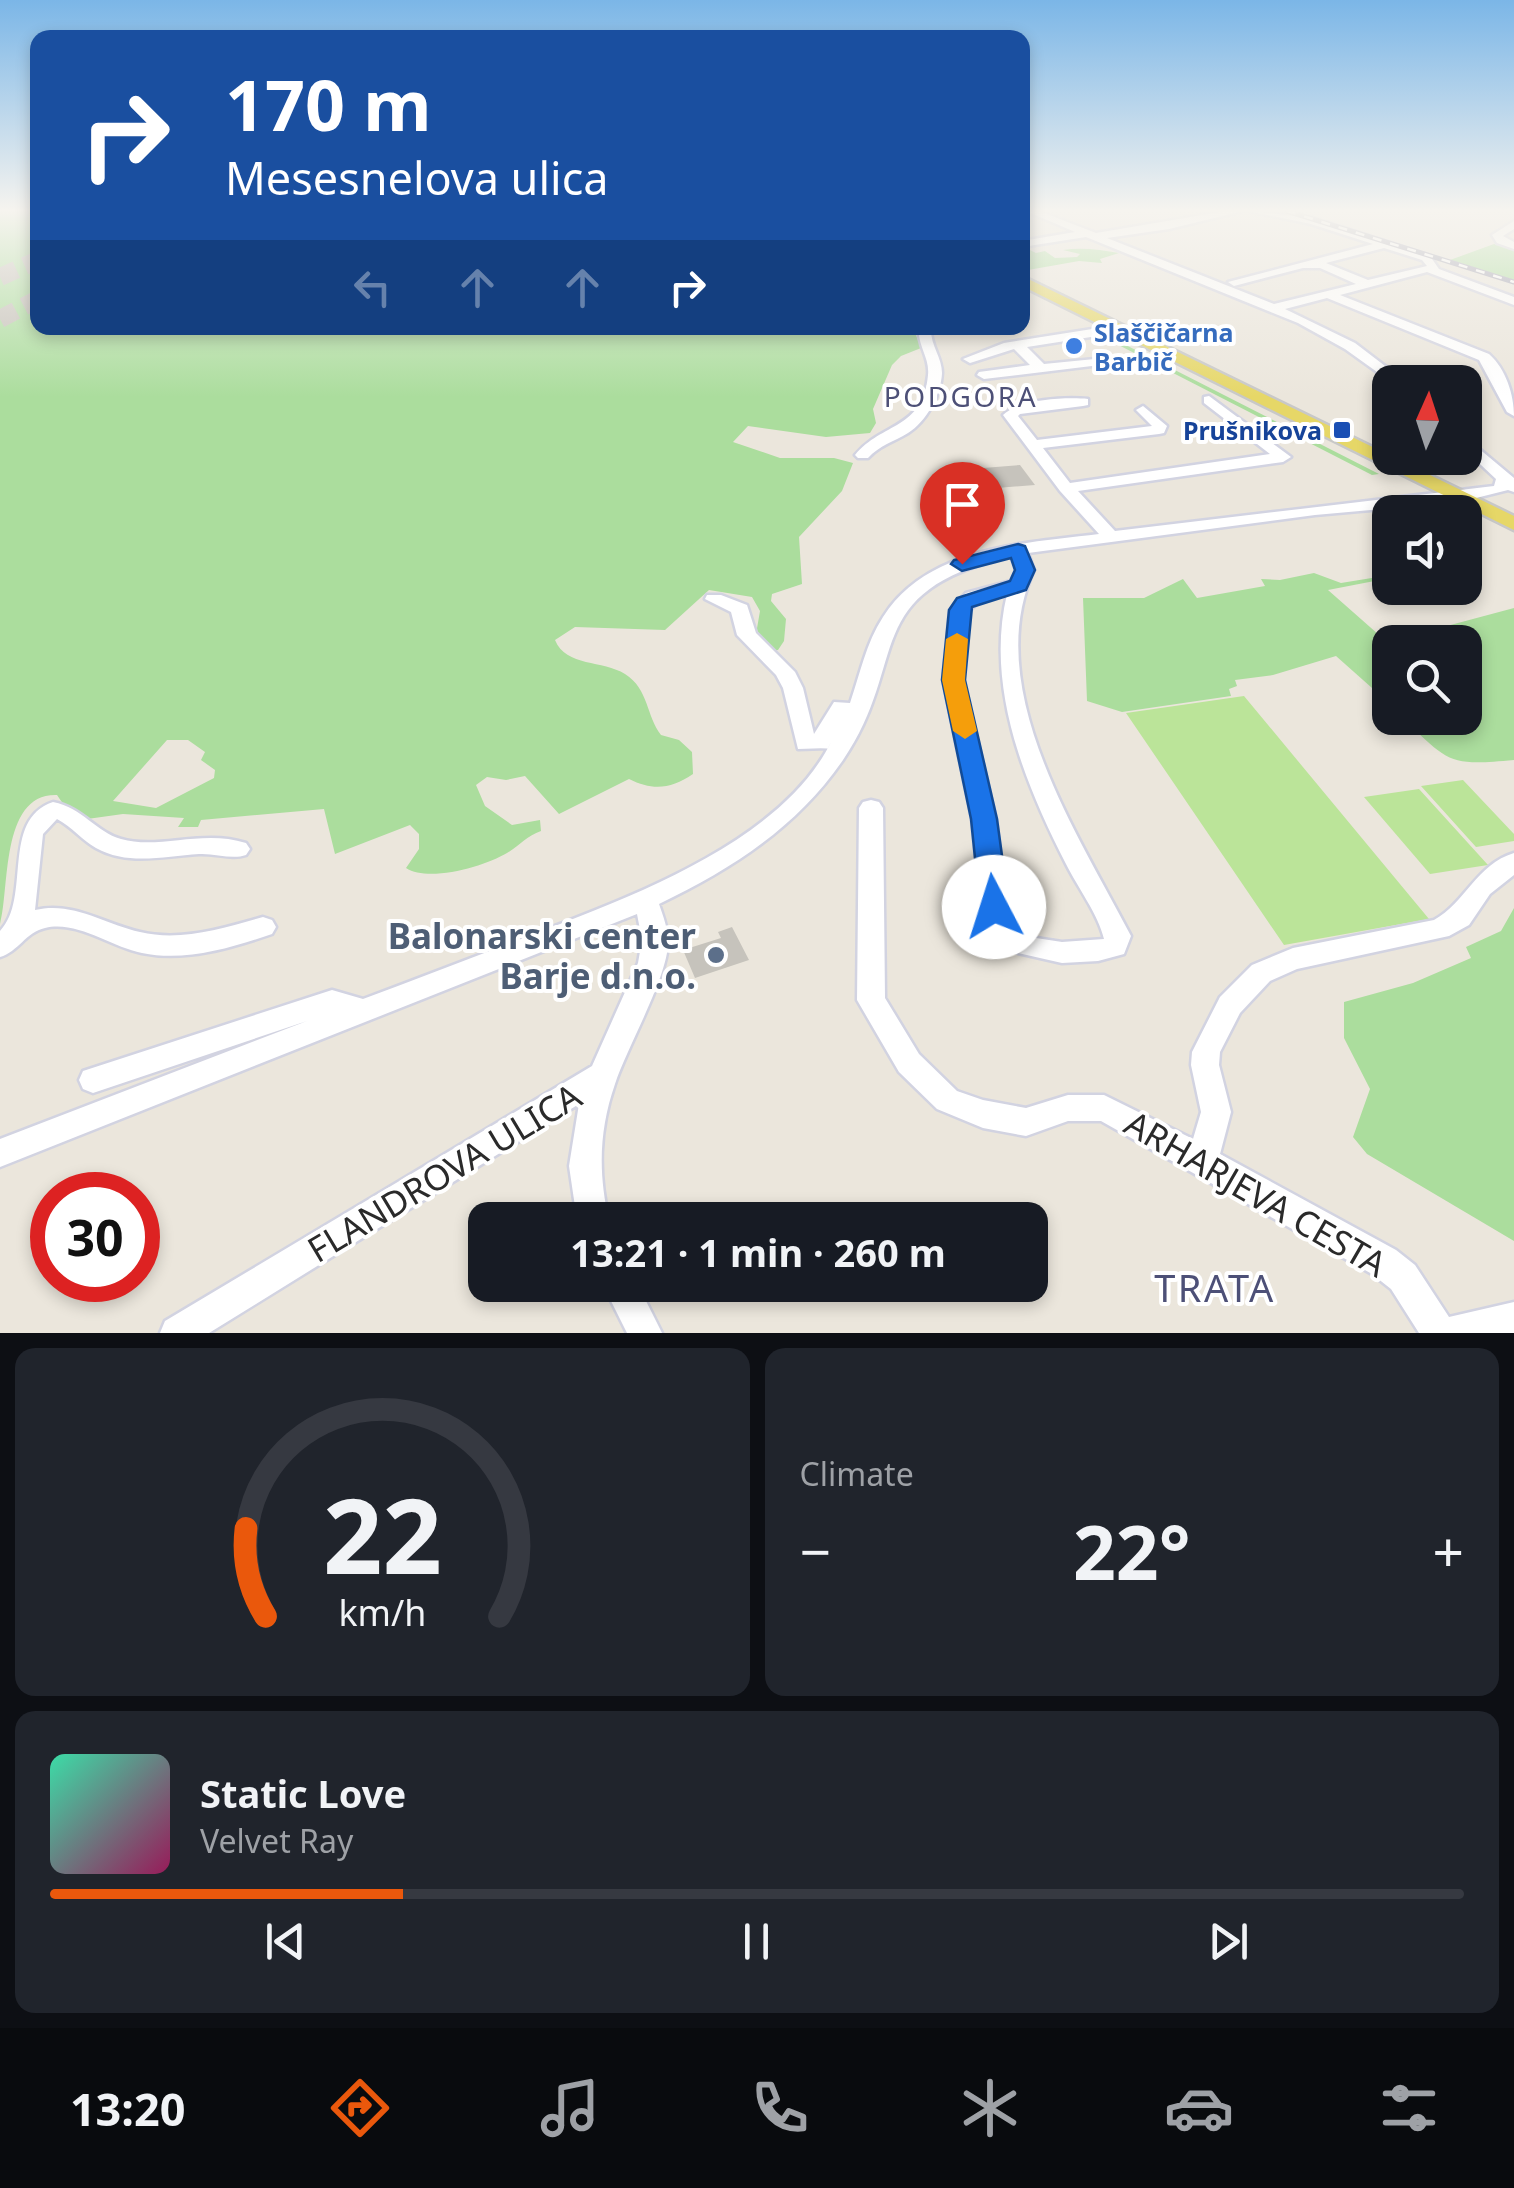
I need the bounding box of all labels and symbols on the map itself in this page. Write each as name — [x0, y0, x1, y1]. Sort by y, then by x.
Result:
place label: Slaščičarna Barbič — [1094, 315, 1233, 378]
marker: Slaščičarna Barbič — [1063, 335, 1085, 357]
north arrow — [1372, 365, 1482, 475]
district label: PODGORA — [884, 377, 1038, 415]
place label: Prušnikova — [1183, 413, 1322, 447]
marker: Prušnikova — [1331, 419, 1353, 441]
pin — [920, 462, 1005, 565]
position arrow — [942, 855, 1046, 959]
place label: Balonarski center Barje d.n.o. — [388, 912, 696, 999]
marker: Balonarski center Barje d.n.o. — [705, 944, 727, 966]
street label: FLANDROVA ULICA — [299, 1071, 590, 1272]
street label: ARHARJEVA CESTA — [1117, 1099, 1396, 1287]
speed limit sign: 30 — [30, 1172, 160, 1302]
district label: TRATA — [1154, 1261, 1276, 1313]

